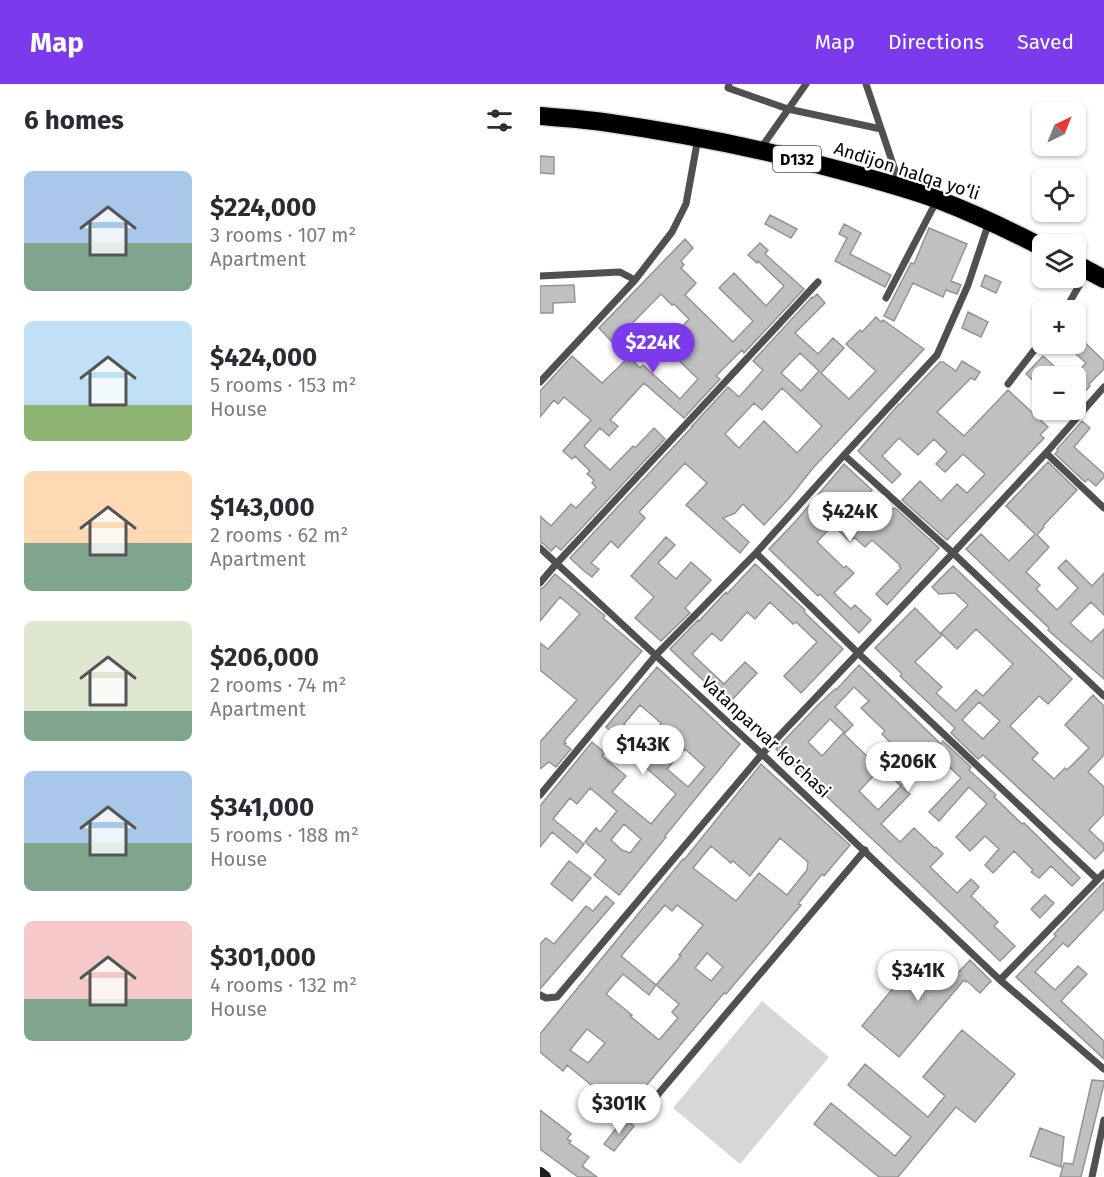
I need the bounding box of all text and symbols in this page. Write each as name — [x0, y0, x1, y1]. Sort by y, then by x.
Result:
text: Map — [30, 26, 84, 59]
text: Map — [815, 29, 855, 55]
text: Directions — [888, 29, 984, 55]
text: Saved — [1017, 29, 1074, 55]
north arrow — [1032, 102, 1086, 156]
map controls — [1032, 102, 1086, 420]
icon: filters — [483, 104, 516, 137]
text: 6 homes — [24, 105, 124, 136]
street label: Andijon halqa yo‘li — [831, 137, 983, 205]
road number: D132 — [773, 146, 821, 172]
button: locate — [1032, 168, 1086, 222]
text: $224,000 — [210, 192, 316, 223]
icon: home — [72, 195, 144, 267]
text: 3 rooms · 107 m² — [210, 223, 356, 247]
button: layers — [1032, 234, 1086, 288]
text: Apartment — [210, 247, 306, 271]
button: + — [1032, 300, 1086, 354]
pin: $224K — [611, 323, 695, 374]
text: $224K — [626, 330, 680, 354]
text: $424,000 — [210, 342, 317, 373]
icon: home — [72, 345, 144, 417]
button: − — [1032, 366, 1086, 420]
text: 5 rooms · 153 m² — [210, 373, 357, 397]
text: House — [210, 397, 267, 421]
text: $143,000 — [210, 492, 315, 523]
pin: $424K — [808, 492, 892, 543]
icon: home — [72, 495, 144, 567]
text: $424K — [822, 499, 878, 523]
text: 2 rooms · 62 m² — [210, 523, 348, 547]
text: Apartment — [210, 547, 306, 571]
text: $206,000 — [210, 642, 319, 673]
icon: home — [72, 645, 144, 717]
street label: Vatanparvar ko'chasi — [697, 671, 835, 803]
text: 2 rooms · 74 m² — [210, 673, 347, 697]
text: Apartment — [210, 697, 306, 721]
pin: $143K — [601, 725, 685, 776]
text: $143K — [616, 732, 670, 756]
pin: $206K — [866, 742, 950, 793]
text: $206K — [880, 749, 936, 773]
text: $341,000 — [210, 792, 314, 823]
icon: home — [72, 795, 144, 867]
text: 5 rooms · 188 m² — [210, 823, 359, 847]
text: House — [210, 847, 267, 871]
text: $301,000 — [210, 942, 316, 973]
icon: home — [72, 945, 144, 1017]
pin: $341K — [876, 951, 960, 1002]
text: $341K — [891, 958, 945, 982]
text: 4 rooms · 132 m² — [210, 973, 357, 997]
text: House — [210, 997, 267, 1021]
pin: $301K — [577, 1084, 661, 1135]
text: $301K — [592, 1091, 646, 1115]

